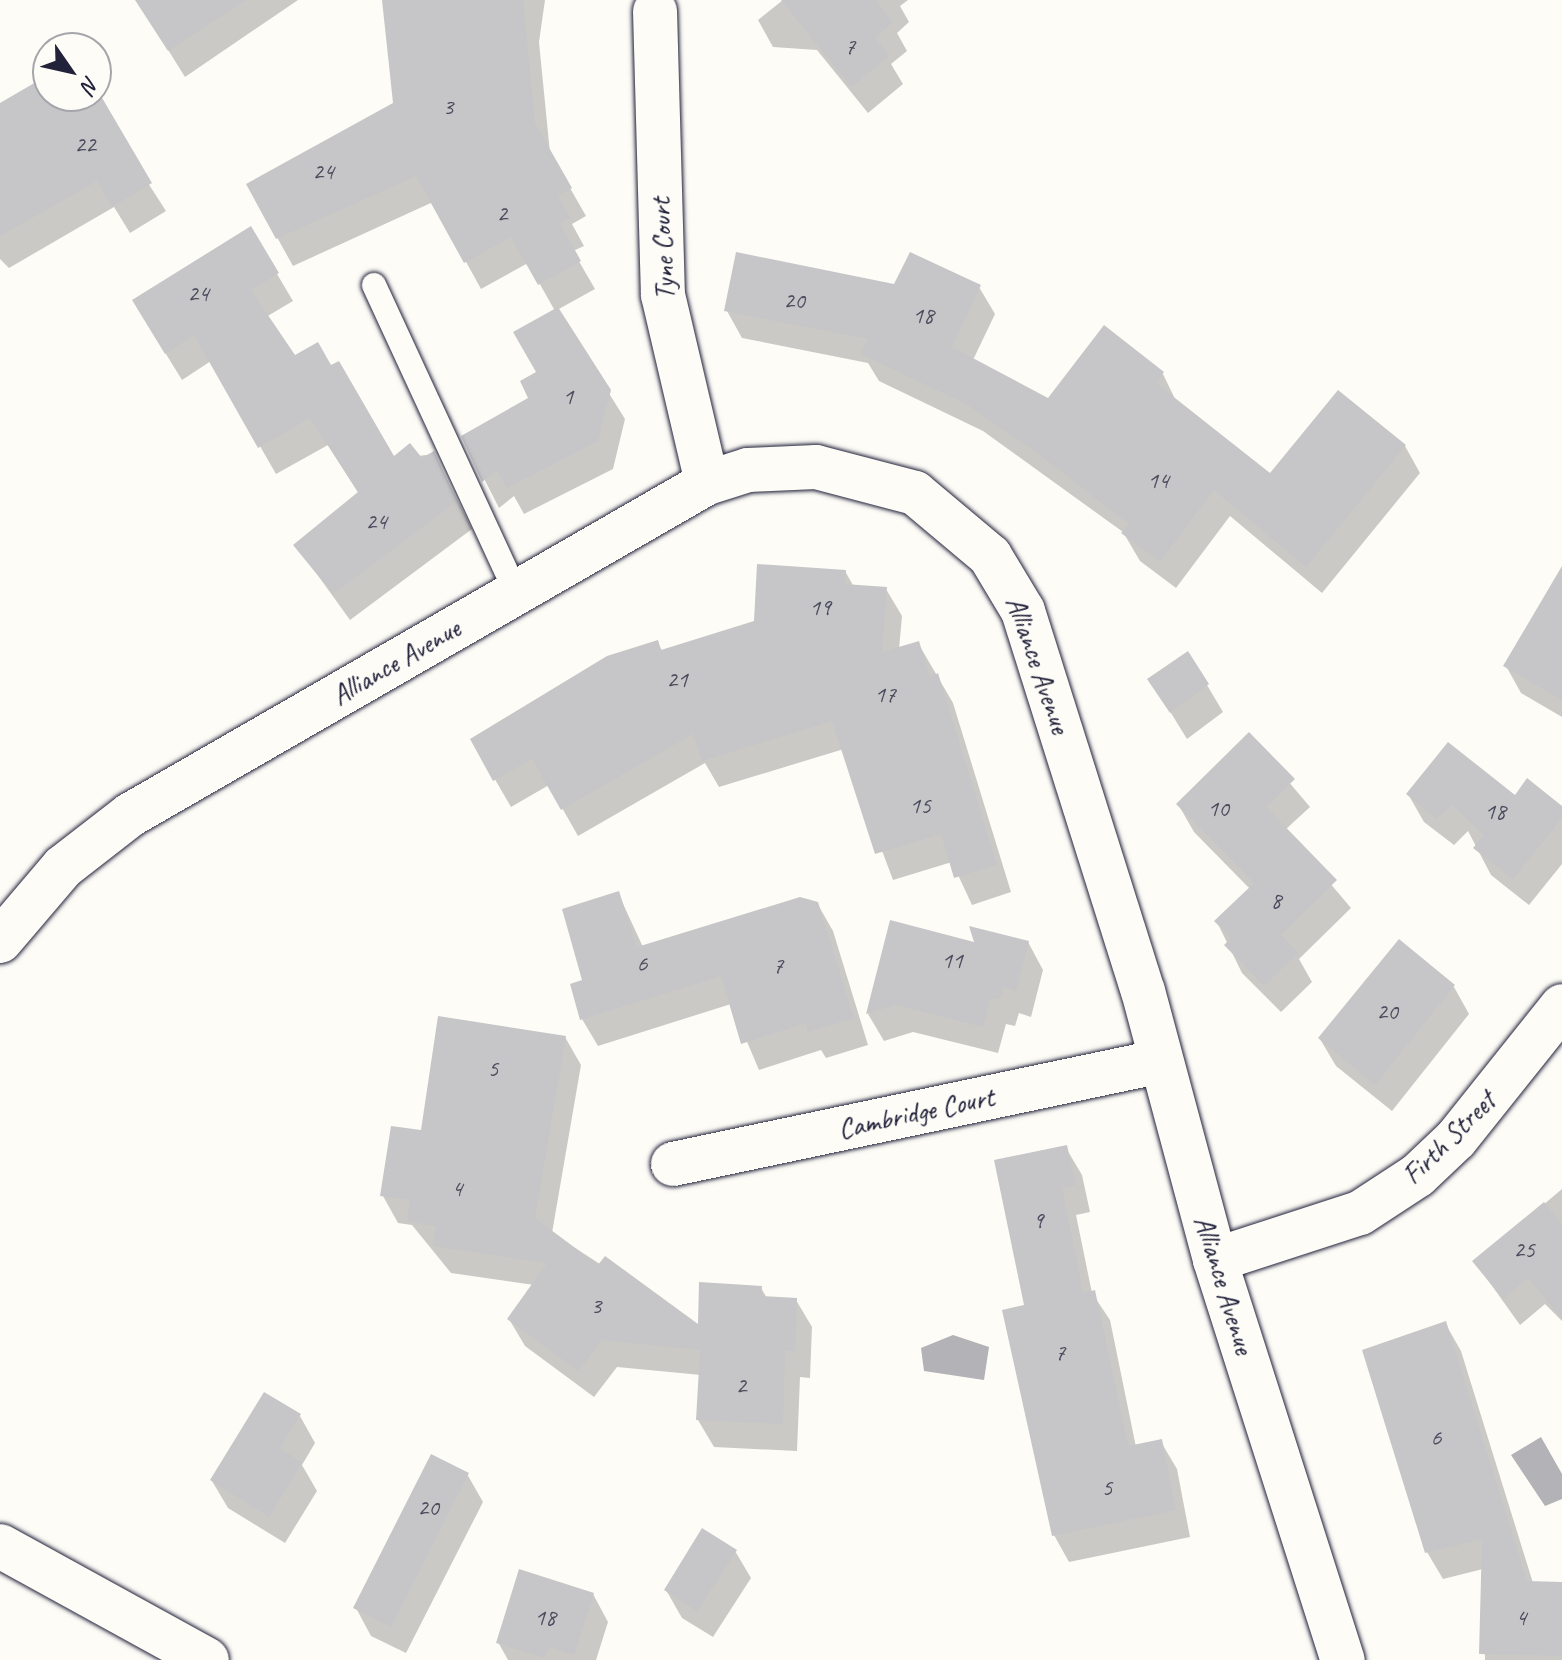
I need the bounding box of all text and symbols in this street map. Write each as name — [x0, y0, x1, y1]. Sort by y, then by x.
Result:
north arrow — [32, 32, 112, 112]
house number: 7 — [845, 33, 855, 61]
text: N — [75, 71, 106, 98]
house number: 3 — [443, 93, 453, 121]
house number: 22 — [74, 131, 96, 159]
house number: 24 — [312, 158, 334, 186]
street label: Tyne Court — [644, 197, 682, 301]
house number: 2 — [497, 200, 507, 228]
house number: 24 — [187, 280, 209, 308]
house number: 20 — [783, 287, 805, 315]
house number: 18 — [912, 302, 934, 330]
house number: 1 — [563, 383, 573, 411]
house number: 14 — [1147, 467, 1169, 495]
house number: 24 — [365, 508, 387, 536]
street label: Alliance Avenue — [999, 592, 1077, 738]
house number: 19 — [809, 594, 831, 622]
street label: Alliance Avenue — [326, 612, 466, 712]
house number: 21 — [666, 666, 688, 694]
house number: 17 — [874, 681, 896, 709]
house number: 15 — [909, 792, 931, 820]
house number: 10 — [1207, 795, 1229, 823]
house number: 18 — [1484, 798, 1506, 826]
house number: 8 — [1271, 887, 1281, 915]
house number: 11 — [941, 947, 963, 975]
house number: 6 — [637, 950, 647, 978]
house number: 7 — [773, 952, 783, 980]
house number: 20 — [1376, 998, 1398, 1026]
house number: 5 — [488, 1055, 498, 1083]
street label: Cambridge Court — [835, 1080, 997, 1146]
street label: Firth Street — [1395, 1084, 1503, 1192]
house number: 4 — [452, 1175, 462, 1203]
house number: 9 — [1033, 1207, 1043, 1235]
street label: Alliance Avenue — [1187, 1212, 1261, 1358]
house number: 25 — [1513, 1236, 1535, 1264]
house number: 3 — [591, 1292, 601, 1320]
house number: 7 — [1055, 1339, 1065, 1367]
house number: 2 — [736, 1372, 746, 1400]
house number: 6 — [1431, 1424, 1441, 1452]
house number: 5 — [1102, 1474, 1112, 1502]
house number: 20 — [417, 1494, 439, 1522]
house number: 18 — [534, 1604, 556, 1632]
house number: 4 — [1516, 1604, 1526, 1632]

